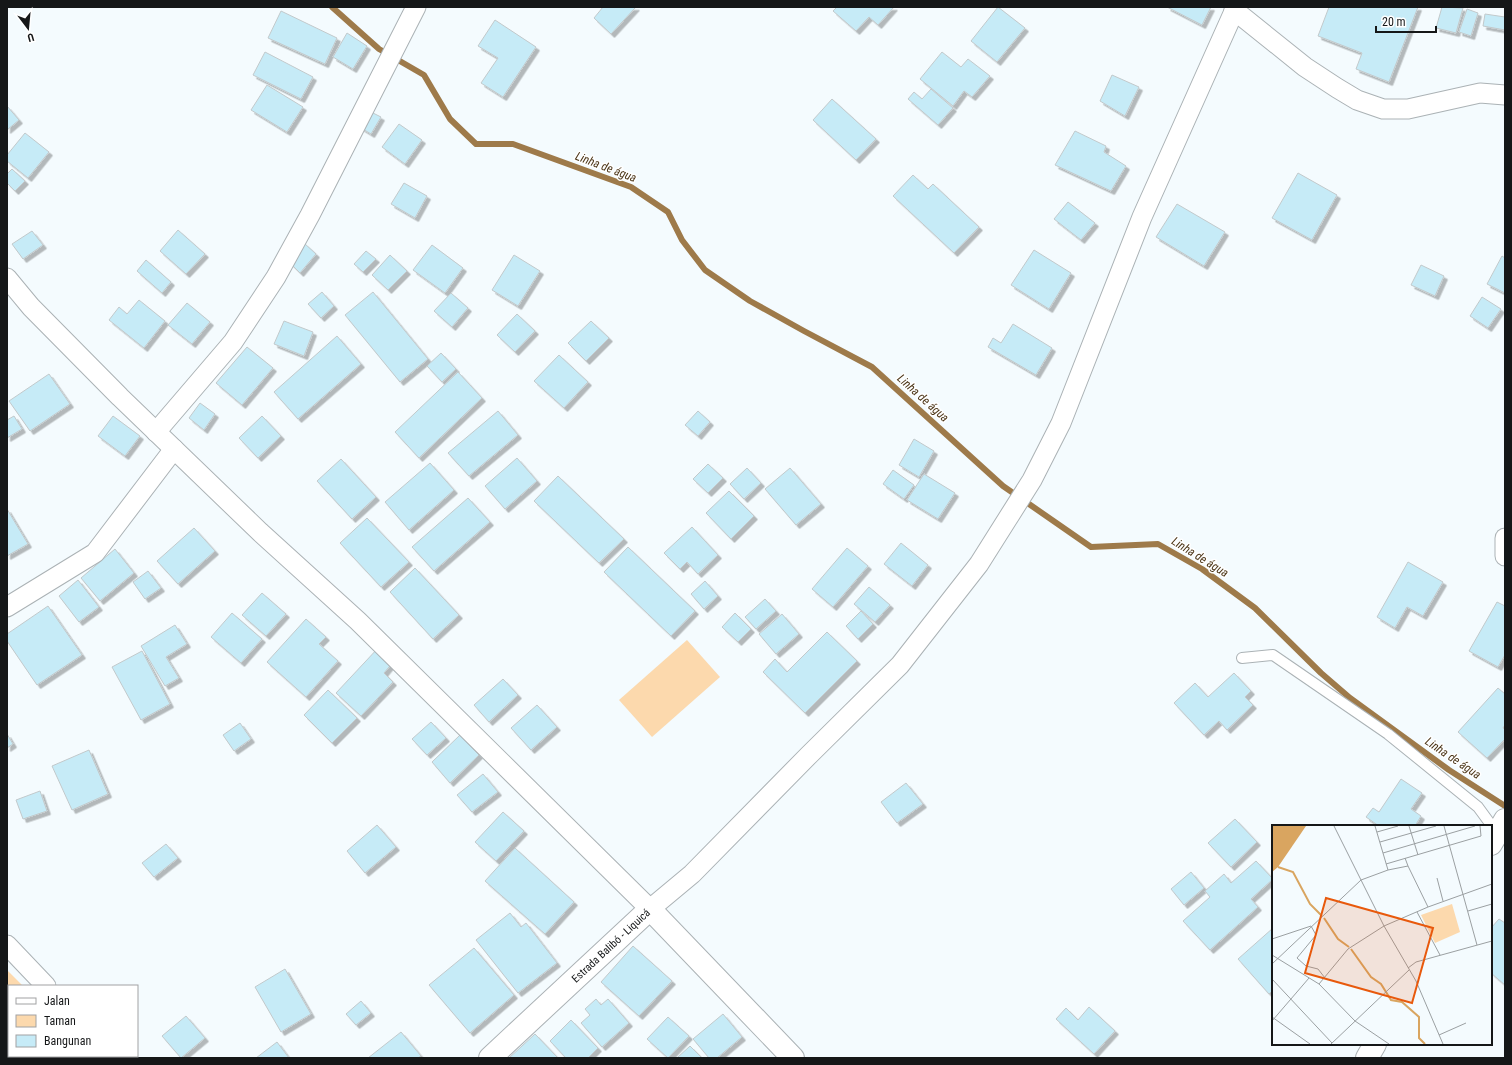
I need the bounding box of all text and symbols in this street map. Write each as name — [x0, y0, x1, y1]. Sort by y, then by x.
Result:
north arrow — [8, 8, 48, 48]
scale bar — [1376, 8, 1436, 34]
text: 20 m — [1382, 15, 1406, 29]
text: U — [26, 30, 35, 44]
water label: Linha de água — [573, 149, 639, 185]
water label: Linha de água — [894, 371, 952, 425]
water label: Linha de água — [1169, 534, 1231, 580]
water label: Linha de água — [1422, 734, 1484, 782]
inset map — [1272, 825, 1492, 1045]
street label: Estrada Balibó - Liquicá — [569, 906, 653, 985]
legend — [8, 985, 138, 1057]
text: Jalan — [44, 994, 70, 1008]
text: Taman — [44, 1014, 76, 1028]
text: Bangunan — [44, 1034, 91, 1048]

